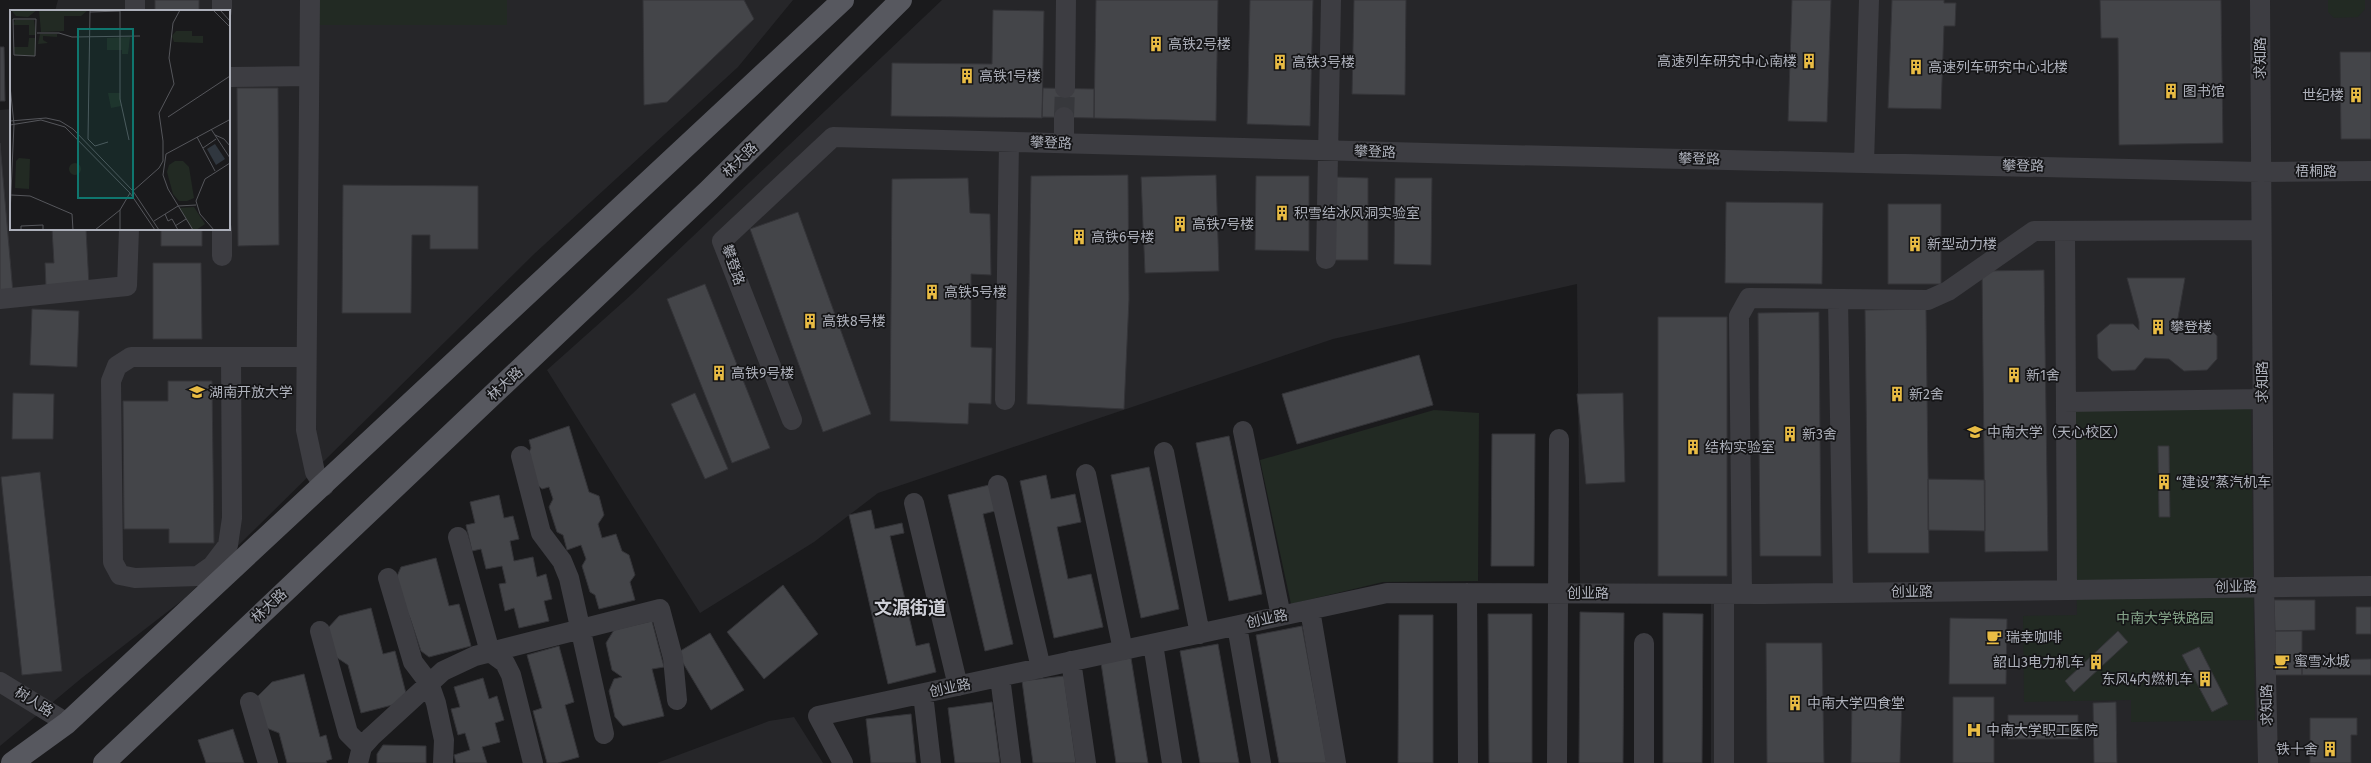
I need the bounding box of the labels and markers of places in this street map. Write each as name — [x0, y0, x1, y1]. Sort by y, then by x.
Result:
building icon: 高铁2号楼 — [1147, 35, 1165, 53]
place label: 高铁2号楼 — [1168, 36, 1231, 53]
building icon: 高速列车研究中心南楼 — [1800, 52, 1818, 70]
building icon: 高铁3号楼 — [1271, 53, 1289, 71]
place label: 高速列车研究中心南楼 — [1657, 53, 1797, 70]
place label: 高铁3号楼 — [1292, 54, 1355, 71]
building icon: 高速列车研究中心北楼 — [1907, 58, 1925, 76]
place label: 高速列车研究中心北楼 — [1928, 59, 2068, 76]
building icon: 高铁1号楼 — [958, 67, 976, 85]
place label: 高铁1号楼 — [979, 68, 1041, 85]
building icon: 图书馆 — [2162, 82, 2180, 100]
place label: 图书馆 — [2183, 83, 2225, 100]
building icon: 世纪楼 — [2347, 86, 2365, 104]
place label: 世纪楼 — [2302, 87, 2344, 104]
building icon: 积雪结冰风洞实验室 — [1273, 204, 1291, 222]
place label: 积雪结冰风洞实验室 — [1294, 205, 1420, 222]
building icon: 高铁7号楼 — [1171, 215, 1189, 233]
place label: 高铁7号楼 — [1192, 216, 1254, 233]
building icon: 高铁6号楼 — [1070, 228, 1088, 246]
place label: 高铁6号楼 — [1091, 229, 1154, 246]
building icon: 新型动力楼 — [1906, 235, 1924, 253]
place label: 新型动力楼 — [1927, 236, 1997, 253]
building icon: 高铁5号楼 — [923, 283, 941, 301]
place label: 高铁5号楼 — [944, 284, 1007, 301]
building icon: 高铁8号楼 — [801, 312, 819, 330]
place label: 高铁8号楼 — [822, 313, 886, 330]
building icon: 攀登楼 — [2149, 318, 2167, 336]
place label: 攀登楼 — [2170, 319, 2212, 336]
building icon: 高铁9号楼 — [710, 364, 728, 382]
place label: 高铁9号楼 — [731, 365, 794, 382]
building icon: 新1舍 — [2005, 366, 2023, 384]
place label: 新1舍 — [2026, 367, 2060, 384]
school or university icon: 湖南开放大学 — [188, 383, 206, 401]
place label: 湖南开放大学 — [209, 384, 293, 401]
building icon: 新2舍 — [1888, 385, 1906, 403]
place label: 新2舍 — [1909, 386, 1944, 403]
school or university icon: 中南大学（天心校区） — [1966, 423, 1984, 441]
place label: 中南大学（天心校区） — [1987, 424, 2127, 441]
building icon: 新3舍 — [1781, 425, 1799, 443]
place label: 新3舍 — [1802, 426, 1837, 443]
building icon: 结构实验室 — [1684, 438, 1702, 456]
place label: 结构实验室 — [1705, 439, 1775, 456]
building icon: “建设”蒸汽机车 — [2155, 473, 2173, 491]
place label: “建设”蒸汽机车 — [2176, 474, 2271, 491]
cafe icon: 瑞幸咖啡 — [1985, 628, 2003, 646]
place label: 瑞幸咖啡 — [2006, 629, 2062, 646]
cafe icon: 蜜雪冰城 — [2273, 652, 2291, 670]
building icon: 韶山3电力机车 — [2087, 653, 2105, 671]
place label: 蜜雪冰城 — [2294, 653, 2350, 670]
place label: 韶山3电力机车 — [1993, 654, 2084, 671]
building icon: 东风4内燃机车 — [2196, 670, 2214, 688]
place label: 东风4内燃机车 — [2102, 671, 2193, 688]
building icon: 中南大学四食堂 — [1786, 694, 1804, 712]
place label: 中南大学四食堂 — [1807, 695, 1905, 712]
hospital icon: 中南大学职工医院 — [1965, 721, 1983, 739]
place label: 中南大学职工医院 — [1986, 722, 2098, 739]
building icon: 铁十舍 — [2321, 740, 2339, 758]
place label: 铁十舍 — [2276, 741, 2318, 758]

